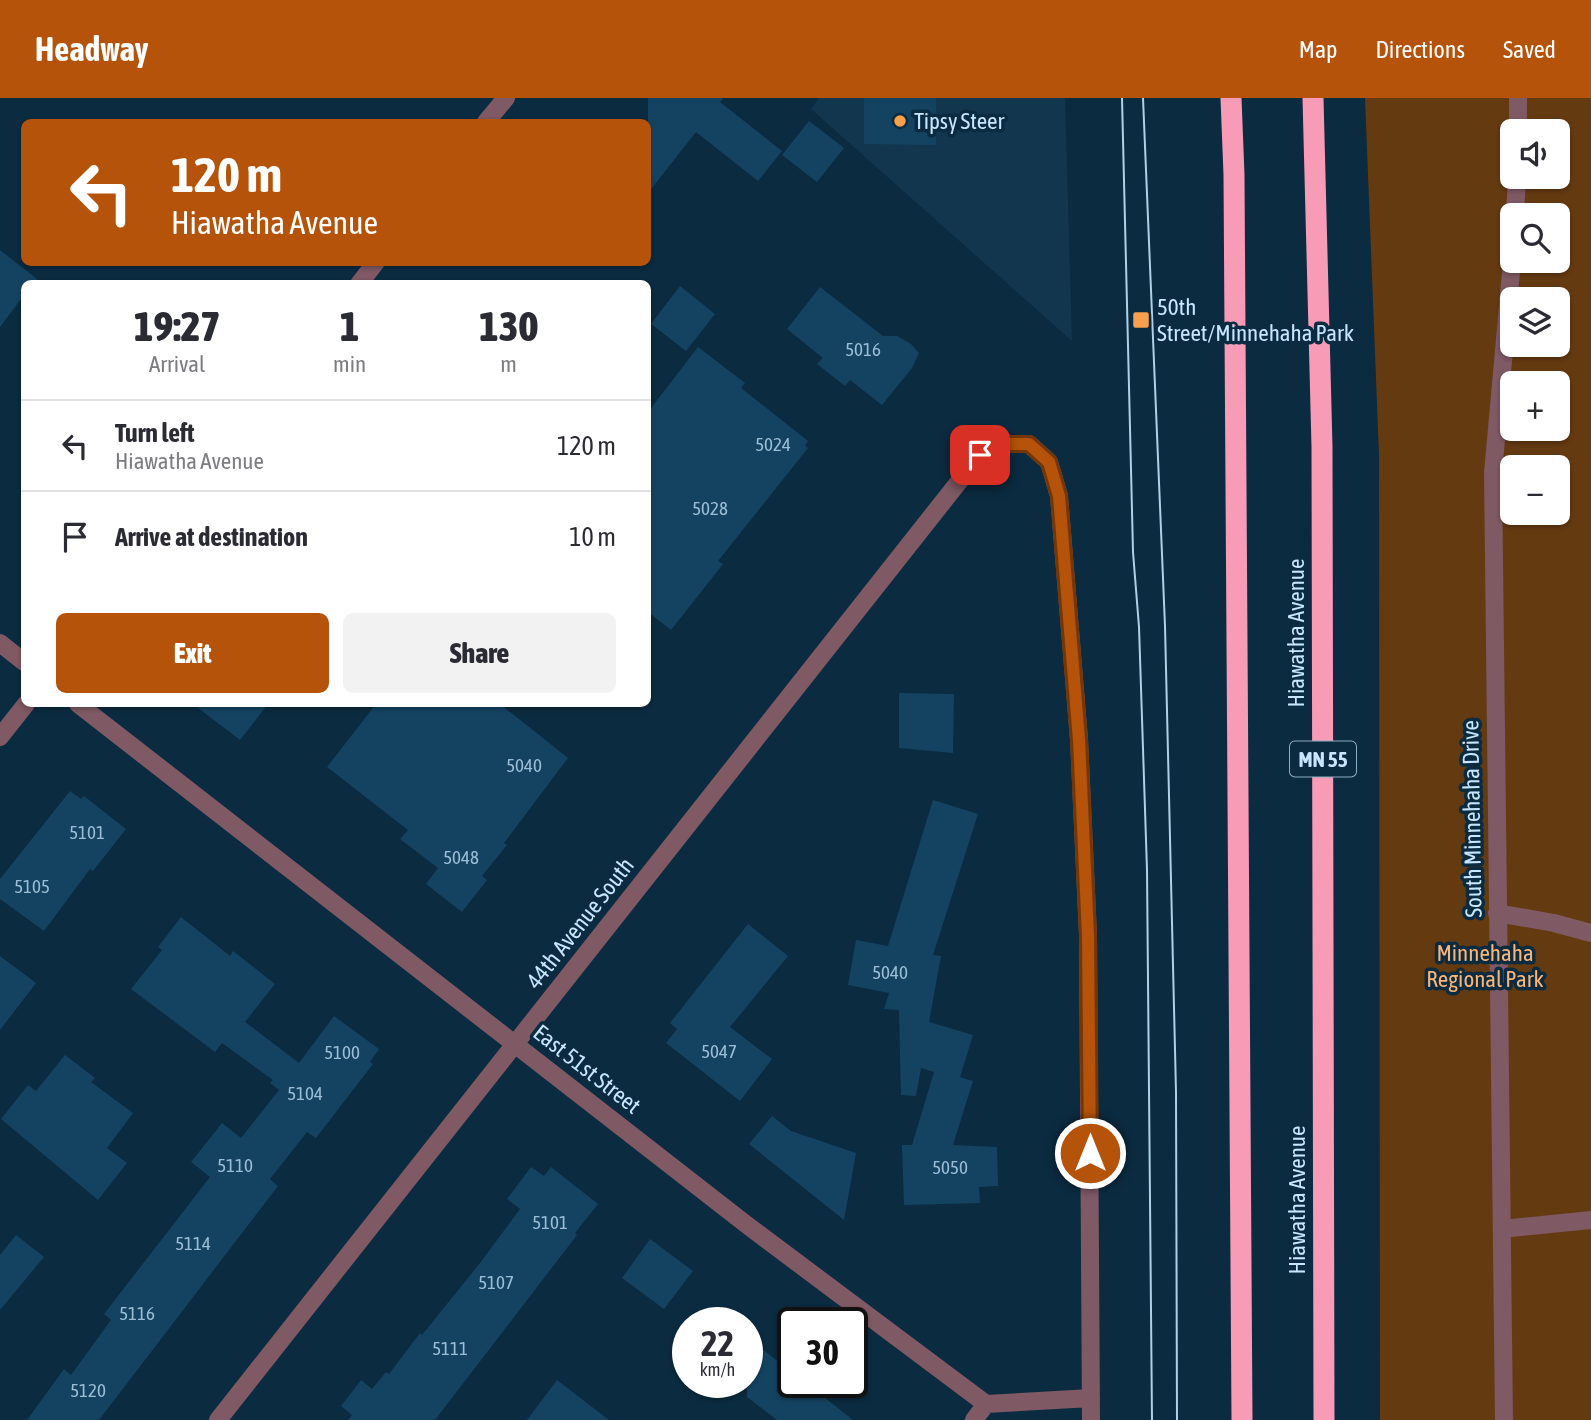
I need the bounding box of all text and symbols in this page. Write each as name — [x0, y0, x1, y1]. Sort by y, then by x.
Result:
text: Headway — [35, 30, 148, 68]
text: Map — [1299, 36, 1337, 63]
text: Directions — [1375, 36, 1465, 63]
text: Saved — [1503, 36, 1556, 63]
place label: Tipsy Steer — [914, 108, 1005, 134]
marker: Tipsy Steer — [892, 113, 908, 129]
map controls — [1500, 119, 1570, 525]
button: sound — [1500, 119, 1570, 189]
text: 120 m — [171, 146, 282, 202]
icon: left — [56, 147, 147, 238]
button: search — [1500, 203, 1570, 273]
text: Hiawatha Avenue — [171, 204, 378, 241]
button: layers — [1500, 287, 1570, 357]
place label: 50th Street/Minnehaha Park — [1157, 294, 1354, 346]
text: 19:27 — [134, 302, 220, 350]
text: 1 — [340, 302, 359, 350]
text: 130 — [479, 302, 538, 350]
marker: 50th Street/Minnehaha Park — [1131, 310, 1151, 330]
house number: 5016 — [845, 338, 881, 360]
text: Arrival — [149, 351, 205, 377]
text: min — [333, 351, 366, 377]
text: m — [500, 351, 517, 377]
button: + — [1500, 371, 1570, 441]
text: Turn left — [115, 418, 195, 448]
pin — [950, 425, 1010, 485]
icon: left — [56, 427, 94, 465]
text: 120 m — [557, 431, 616, 461]
house number: 5024 — [755, 433, 791, 455]
icon: arrive — [961, 436, 999, 474]
text: Hiawatha Avenue — [115, 448, 264, 474]
button: − — [1500, 455, 1570, 525]
house number: 5028 — [692, 497, 728, 519]
icon: arrive — [56, 518, 94, 556]
text: Arrive at destination — [115, 522, 308, 552]
text: 10 m — [569, 522, 616, 552]
street label: Hiawatha Avenue — [1283, 559, 1309, 707]
button: Exit — [56, 613, 329, 693]
button: Share — [343, 613, 616, 693]
street label: South Minnehaha Drive — [1457, 720, 1487, 918]
road number: MN 55 — [1290, 742, 1356, 776]
house number: 5040 — [506, 754, 542, 776]
house number: 5101 — [69, 821, 105, 843]
house number: 5048 — [443, 846, 479, 868]
street label: 44th Avenue South — [521, 852, 639, 994]
house number: 5105 — [14, 875, 50, 897]
park label: Minnehaha Regional Park — [1426, 940, 1544, 992]
house number: 5040 — [872, 961, 908, 983]
street label: East 51st Street — [528, 1019, 646, 1119]
house number: 5047 — [701, 1040, 737, 1062]
house number: 5100 — [324, 1041, 360, 1063]
house number: 5104 — [287, 1082, 323, 1104]
position arrow — [1053, 1116, 1127, 1190]
street label: Hiawatha Avenue — [1284, 1126, 1310, 1274]
house number: 5110 — [217, 1154, 253, 1176]
house number: 5050 — [932, 1156, 968, 1178]
house number: 5101 — [532, 1211, 568, 1233]
house number: 5114 — [175, 1232, 211, 1254]
house number: 5107 — [478, 1271, 514, 1293]
house number: 5116 — [119, 1302, 155, 1324]
speed limit sign: 30 — [777, 1307, 868, 1398]
text: 22 — [701, 1323, 734, 1363]
house number: 5111 — [432, 1337, 468, 1359]
text: km/h — [700, 1359, 735, 1380]
house number: 5120 — [70, 1379, 106, 1401]

